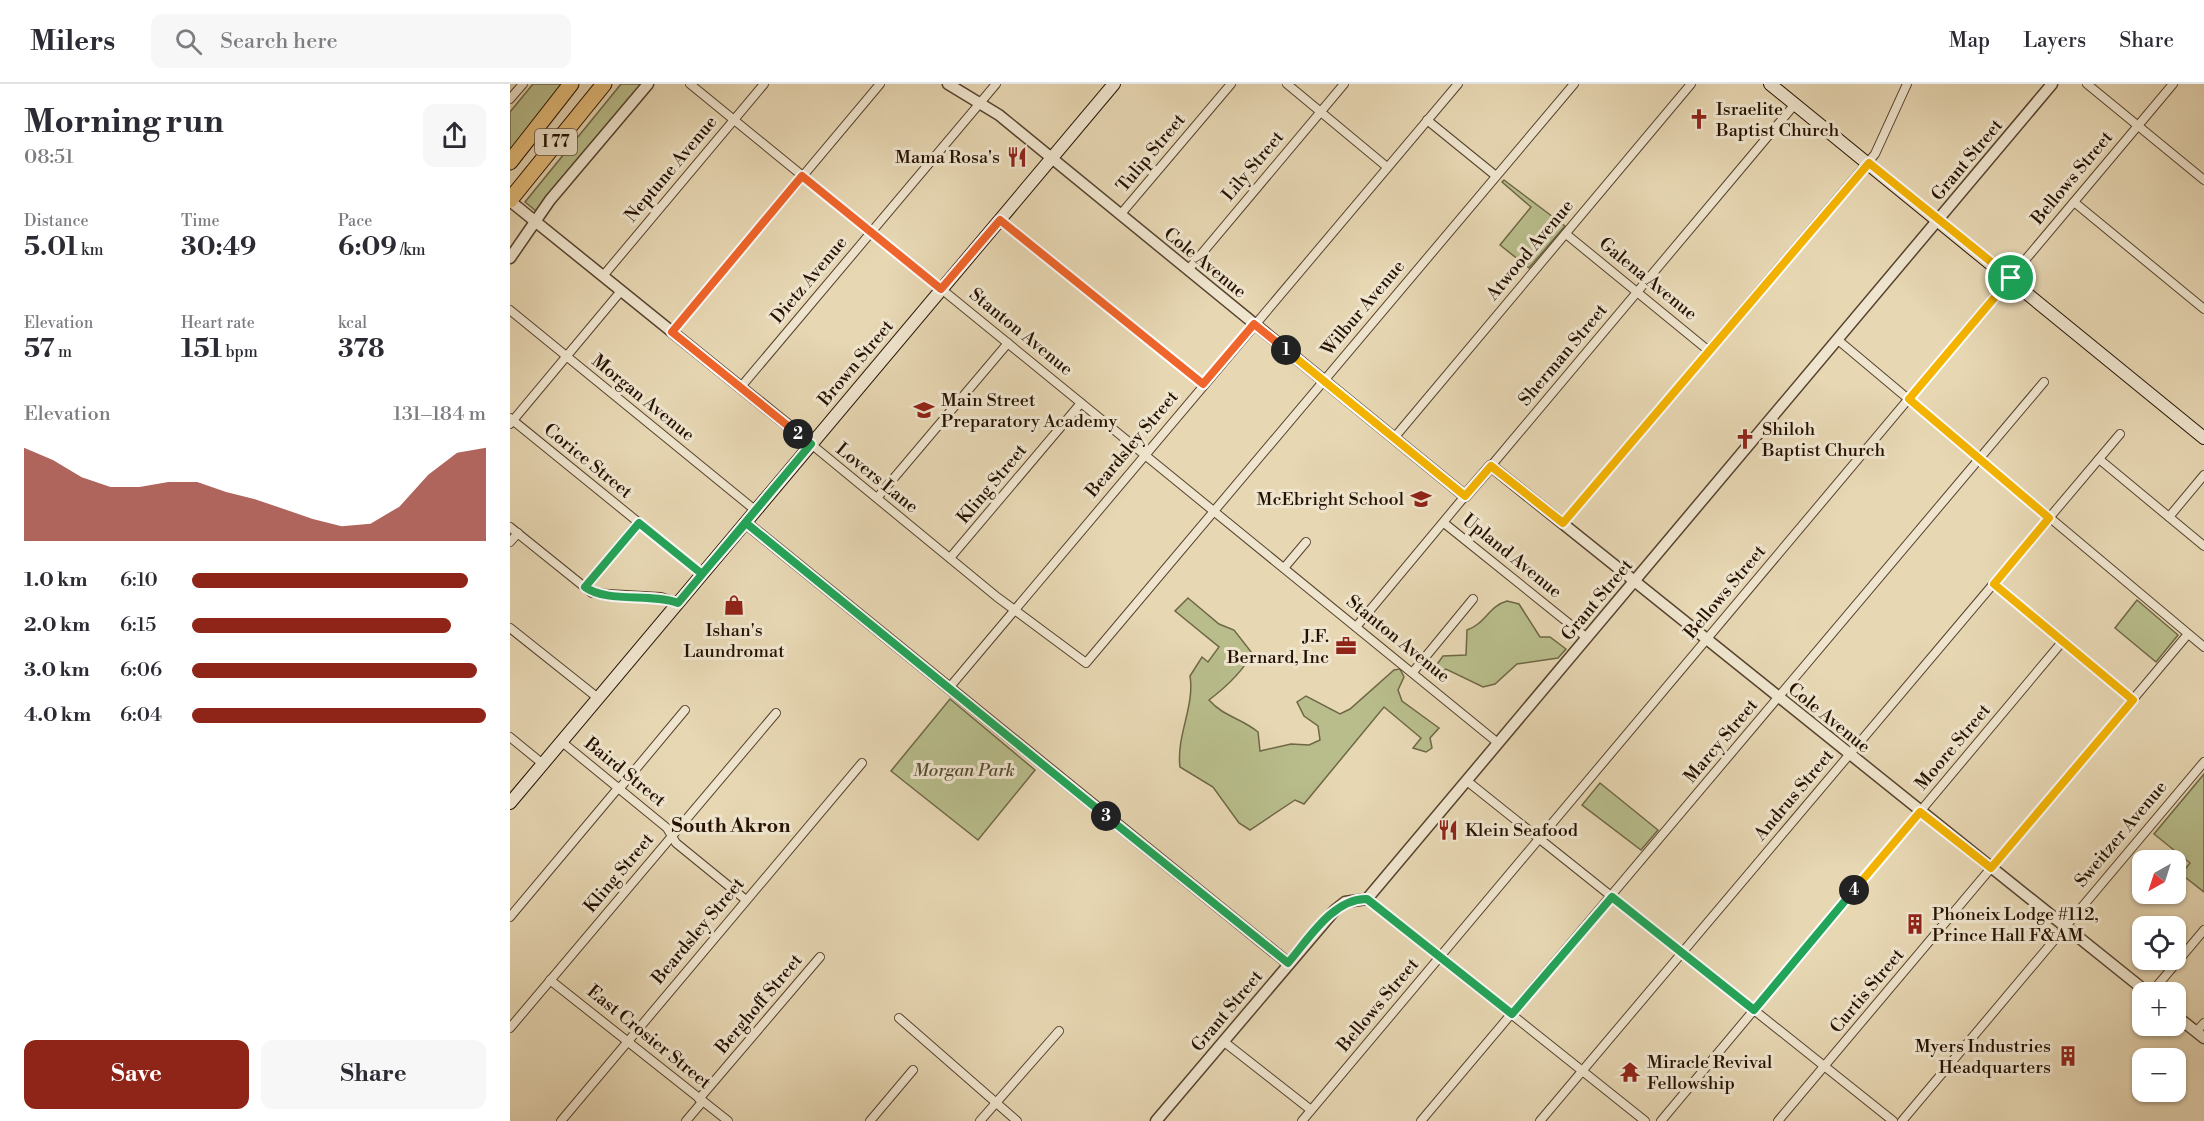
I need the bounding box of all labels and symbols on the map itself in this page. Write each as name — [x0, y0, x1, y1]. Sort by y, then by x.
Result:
place label: Israelite Baptist Church — [1715, 98, 1839, 142]
church icon: Israelite Baptist Church — [1687, 107, 1711, 131]
street label: Tulip Street — [1111, 108, 1191, 197]
street label: Neptune Avenue — [620, 111, 722, 227]
street label: Grant Street — [1926, 114, 2008, 206]
street label: Lily Street — [1217, 126, 1289, 206]
street label: Bellows Street — [2025, 126, 2118, 230]
road number: I 77 — [535, 129, 577, 155]
restaurant icon: Mama Rosa's — [1005, 145, 1029, 169]
place label: Mama Rosa's — [895, 146, 1000, 169]
street label: Atwood Avenue — [1481, 195, 1579, 306]
street label: Cole Avenue — [1159, 223, 1251, 303]
street label: Dietz Avenue — [766, 232, 852, 328]
street label: Galena Avenue — [1594, 232, 1702, 326]
pin — [1985, 252, 2036, 303]
street label: Wilbur Avenue — [1316, 255, 1410, 361]
street label: Stanton Avenue — [964, 283, 1078, 381]
street label: Sherman Street — [1514, 299, 1613, 411]
street label: Brown Street — [813, 315, 899, 412]
pin: 1 — [1271, 335, 1301, 365]
street label: Morgan Avenue — [587, 349, 699, 447]
street label: Beardsley Street — [1080, 385, 1184, 503]
place label: Main Street Preparatory Academy — [941, 389, 1117, 433]
school or university icon: Main Street Preparatory Academy — [912, 398, 936, 422]
street label: Corice Street — [539, 418, 637, 504]
place label: Shiloh Baptist Church — [1761, 418, 1885, 462]
pin: 2 — [783, 419, 813, 449]
church icon: Shiloh Baptist Church — [1733, 427, 1757, 451]
street label: Lovers Lane — [831, 438, 923, 518]
street label: Kling Street — [952, 439, 1032, 529]
school or university icon: McEbright School — [1409, 487, 1433, 511]
place label: McEbright School — [1257, 488, 1405, 511]
street label: Upland Avenue — [1457, 509, 1567, 603]
street label: Bellows Street — [1678, 540, 1771, 644]
street label: Grant Street — [1556, 554, 1638, 646]
street label: Stanton Avenue — [1341, 590, 1455, 688]
shop icon: Ishan's Laundromat — [722, 593, 746, 617]
place label: Ishan's Laundromat — [683, 619, 785, 663]
place label: J.F. Bernard, Inc — [1226, 625, 1329, 669]
office icon: J.F. Bernard, Inc — [1334, 634, 1358, 658]
street label: Cole Avenue — [1783, 678, 1875, 758]
street label: Marcy Street — [1679, 694, 1763, 788]
street label: Moore Street — [1910, 699, 1996, 795]
street label: Baird Street — [579, 732, 671, 812]
street label: Andrus Street — [1748, 744, 1839, 846]
park label: Morgan Park — [913, 759, 1015, 782]
street label: Sweitzer Avenue — [2070, 776, 2172, 892]
pin: 3 — [1091, 801, 1121, 831]
district label: South Akron — [671, 814, 791, 839]
restaurant icon: Klein Seafood — [1436, 818, 1460, 842]
place label: Klein Seafood — [1465, 819, 1579, 842]
street label: Kling Street — [579, 828, 659, 918]
north arrow — [2132, 850, 2186, 904]
street label: Beardsley Street — [646, 872, 750, 990]
pin: 4 — [1839, 875, 1869, 905]
place label: Phoneix Lodge #112, Prince Hall F&AM — [1932, 903, 2099, 947]
building icon: Phoneix Lodge #112, Prince Hall F&AM — [1903, 912, 1927, 936]
street label: Curtis Street — [1825, 943, 1910, 1038]
street label: Berghoff Street — [710, 949, 808, 1059]
street label: Bellows Street — [1331, 953, 1424, 1057]
street label: Grant Street — [1186, 965, 1268, 1057]
street label: East Crosier Street — [582, 980, 716, 1094]
place label: Myers Industries Headquarters — [1915, 1035, 2051, 1079]
building icon: Myers Industries Headquarters — [2056, 1044, 2080, 1068]
place label: Miracle Revival Fellowship — [1647, 1051, 1773, 1095]
temple icon: Miracle Revival Fellowship — [1618, 1060, 1642, 1084]

